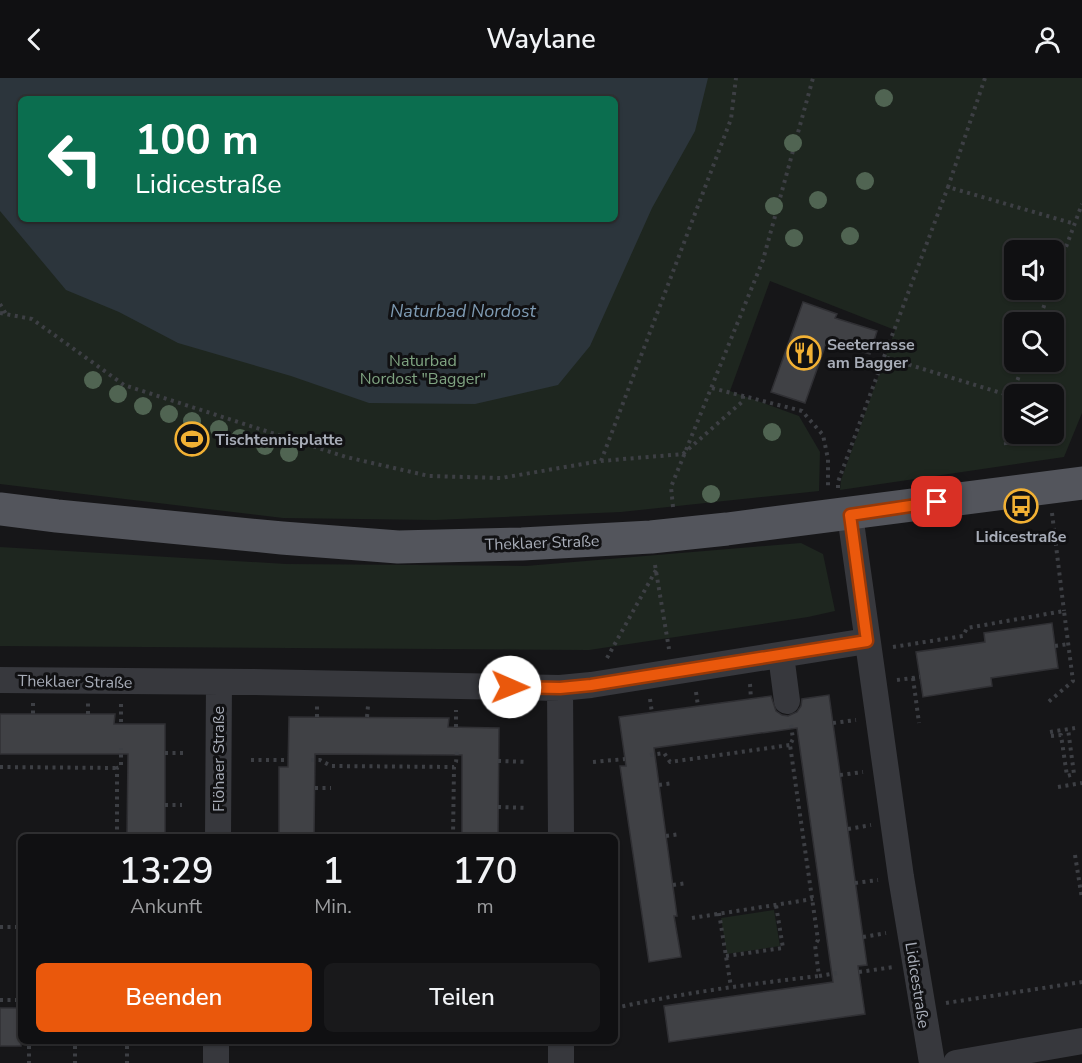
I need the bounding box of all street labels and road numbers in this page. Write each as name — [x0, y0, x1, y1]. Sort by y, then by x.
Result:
street label: Theklaer Straße — [484, 530, 600, 556]
street label: Theklaer Straße — [17, 670, 133, 694]
street label: Flöhaer Straße — [208, 706, 230, 812]
street label: Lidicestraße — [899, 941, 935, 1030]

